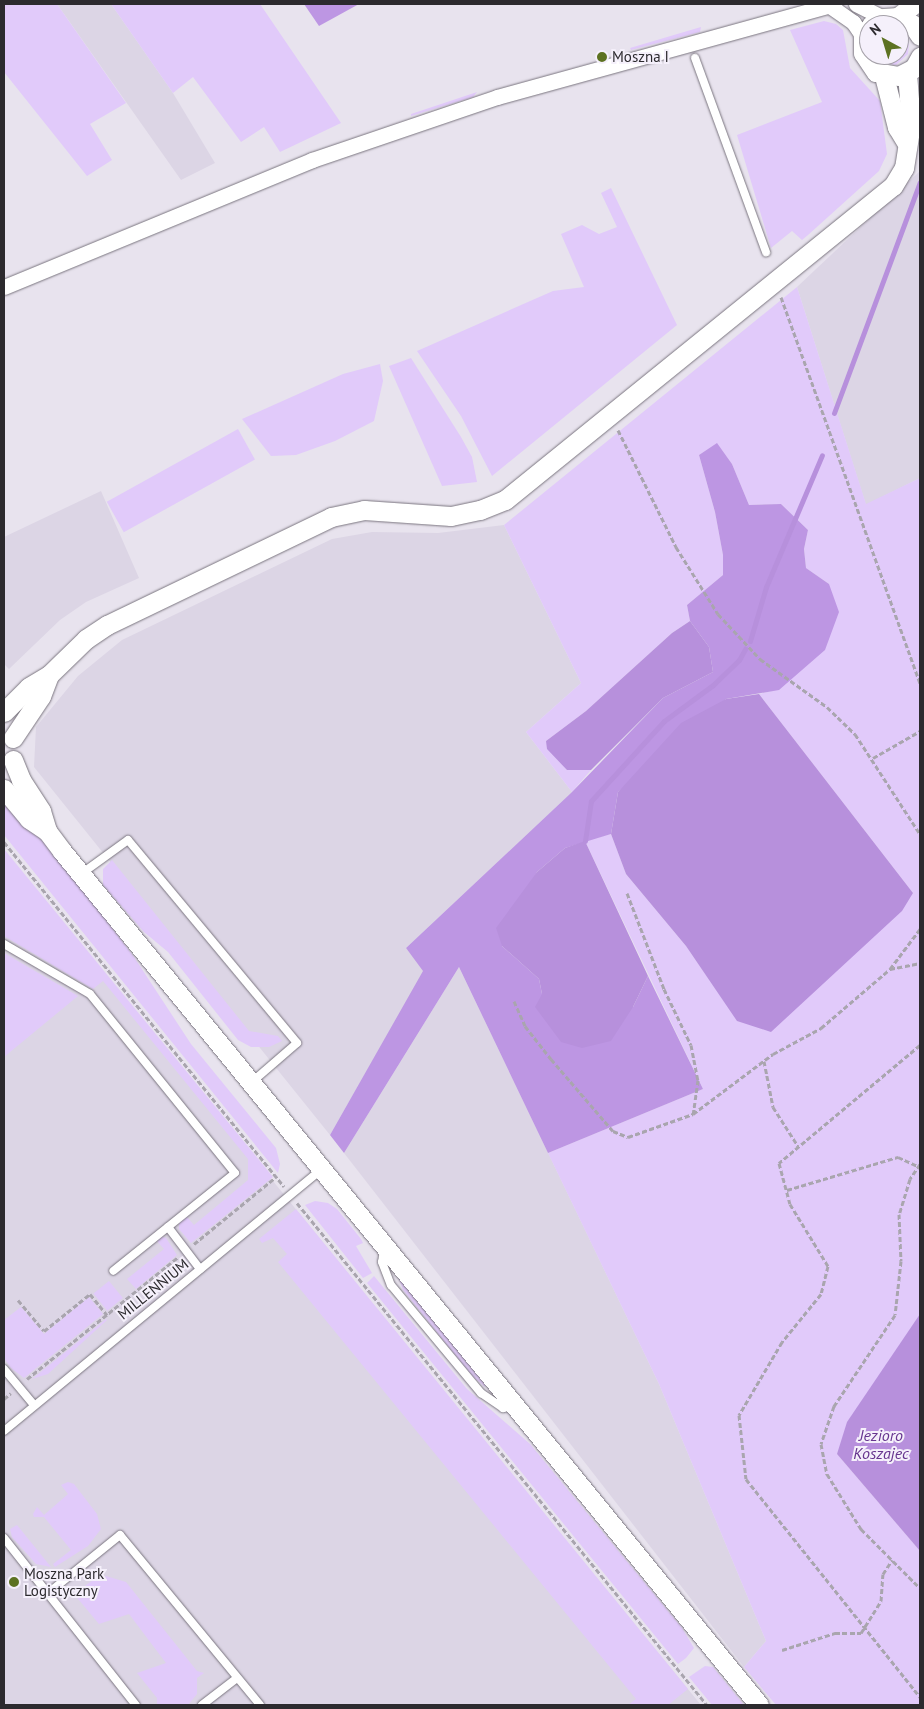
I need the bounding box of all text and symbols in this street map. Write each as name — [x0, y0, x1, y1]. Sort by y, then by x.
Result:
north arrow — [859, 15, 909, 65]
text: N — [866, 19, 884, 39]
place label: Moszna I — [612, 48, 669, 66]
marker: Moszna I — [596, 51, 608, 63]
street label: MILLENNIUM — [114, 1255, 192, 1323]
water label: Jezioro Koszajec — [853, 1425, 909, 1463]
place label: Moszna Park Logistyczny — [24, 1564, 104, 1599]
marker: Moszna Park Logistyczny — [8, 1576, 20, 1588]

